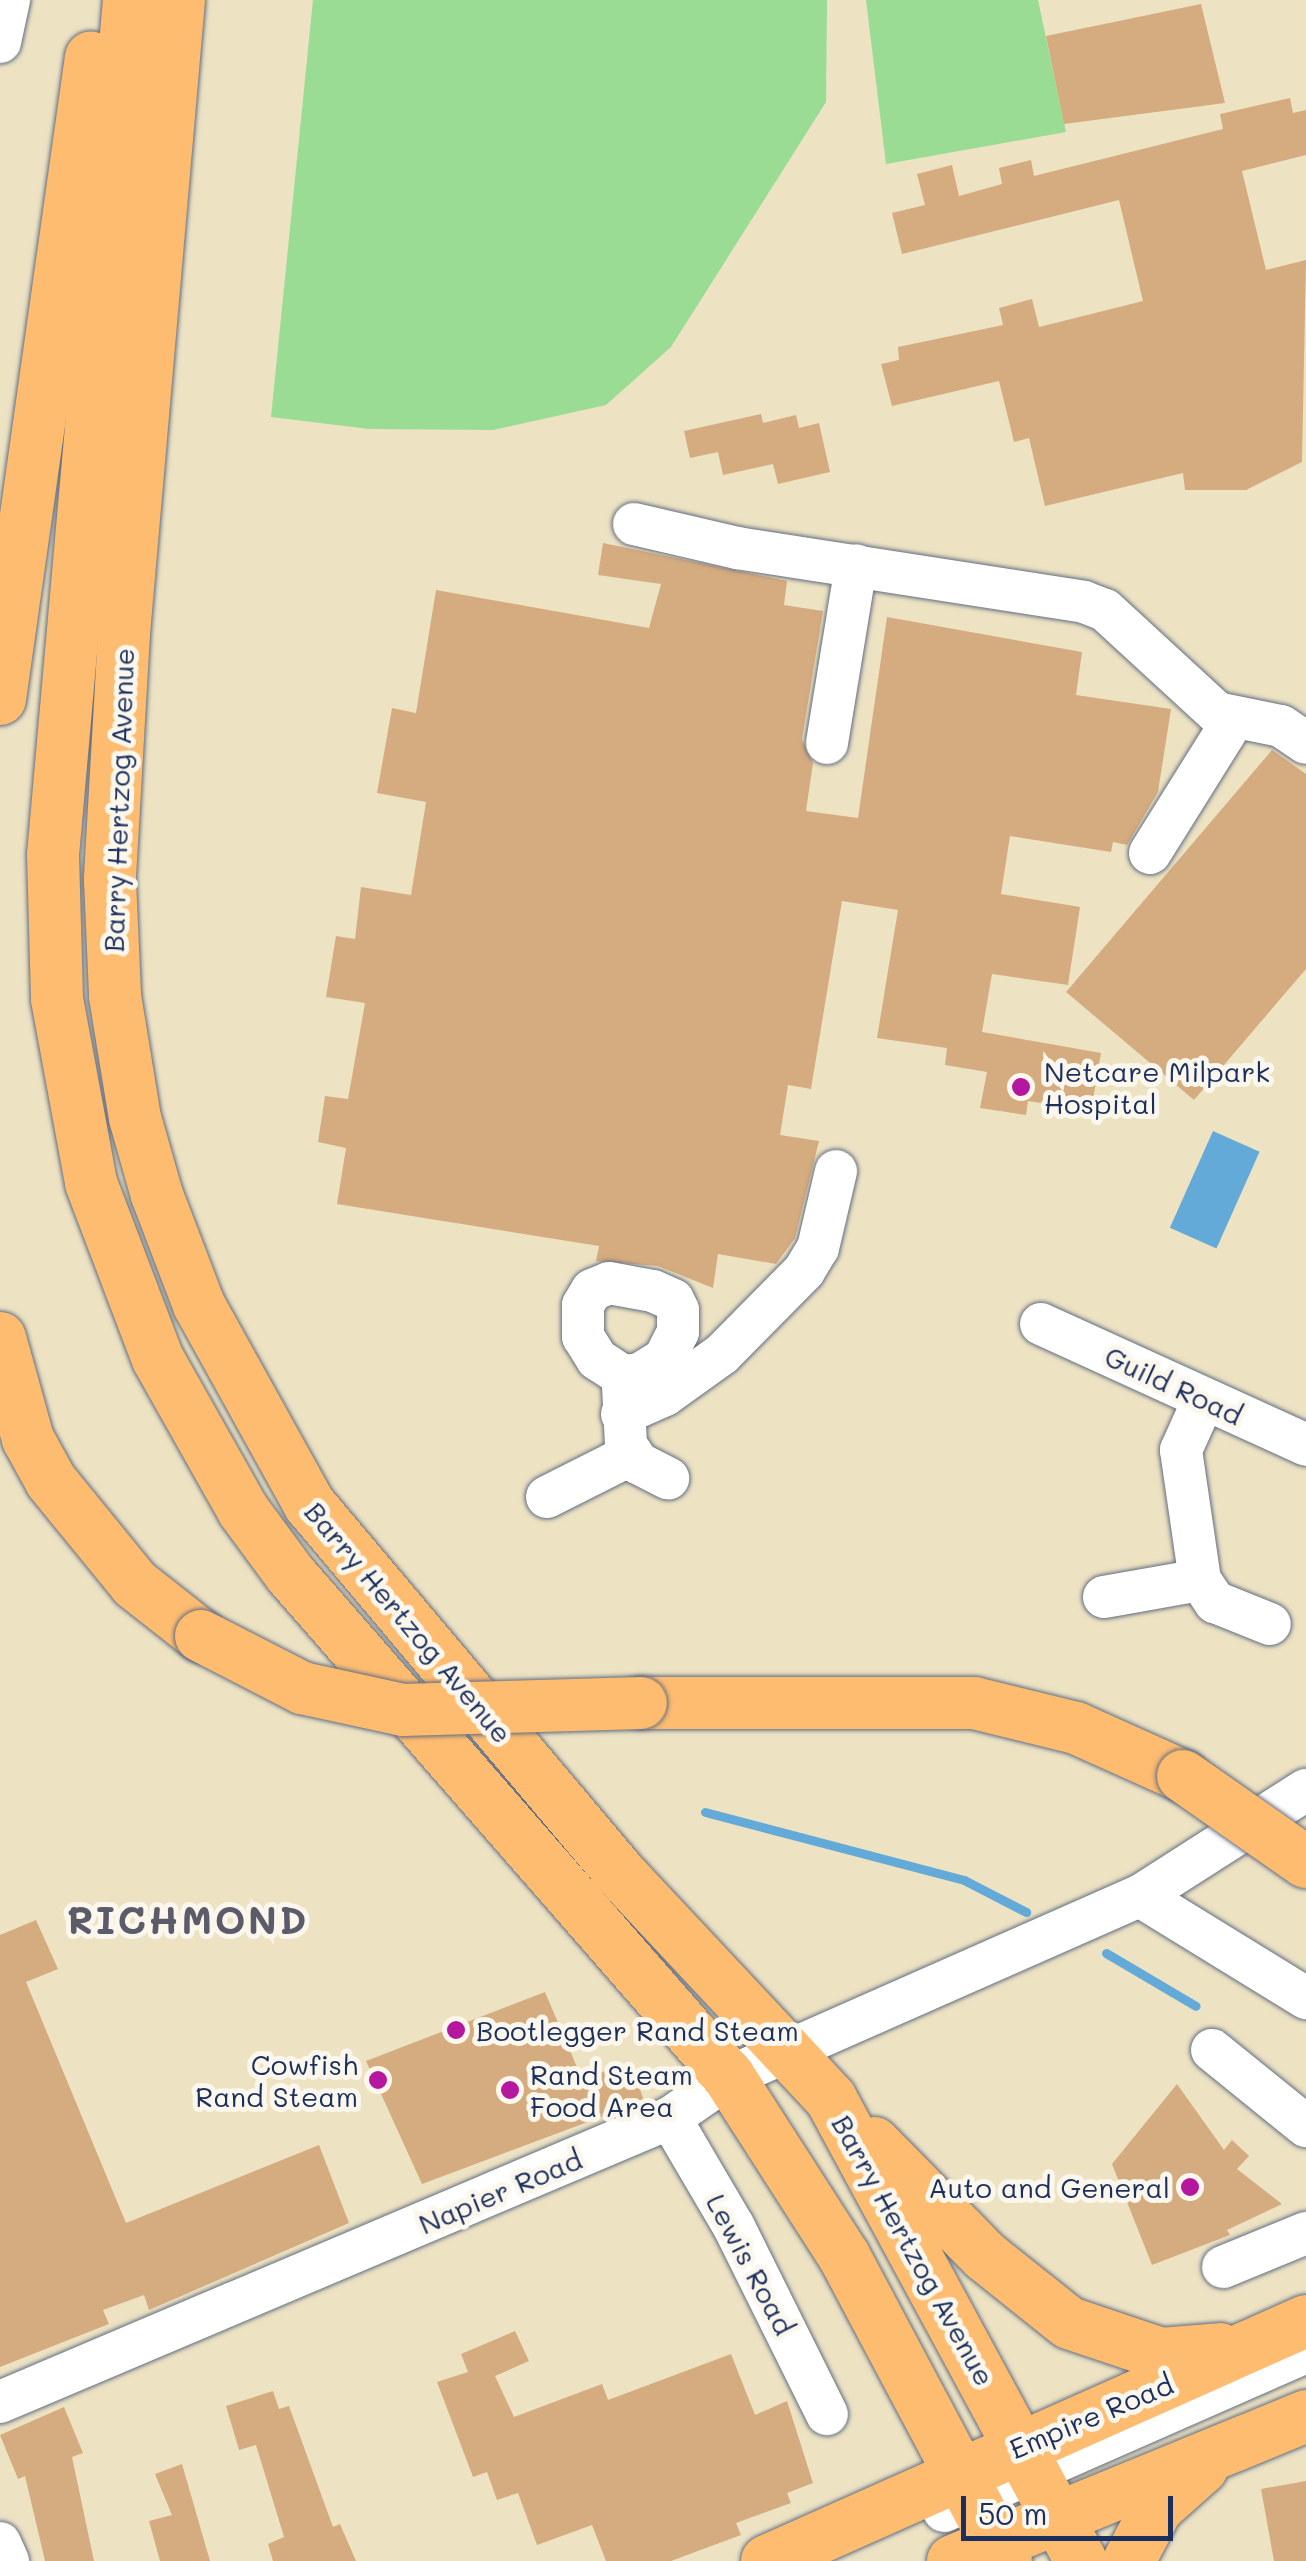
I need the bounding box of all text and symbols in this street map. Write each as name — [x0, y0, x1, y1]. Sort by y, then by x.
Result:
street label: Barry Hertzog Avenue — [96, 647, 140, 953]
place label: Netcare Milpark Hospital — [1044, 1054, 1270, 1120]
marker: Netcare Milpark Hospital — [1008, 1074, 1034, 1100]
street label: Guild Road — [1100, 1338, 1248, 1432]
street label: Barry Hertzog Avenue — [298, 1495, 520, 1749]
district label: RICHMOND — [67, 1897, 309, 1943]
place label: Bootlegger Rand Steam — [476, 2013, 799, 2047]
marker: Bootlegger Rand Steam — [445, 2019, 467, 2041]
place label: Cowfish Rand Steam — [195, 2047, 358, 2113]
place label: Rand Steam Food Area — [530, 2057, 693, 2123]
marker: Cowfish Rand Steam — [367, 2069, 389, 2091]
marker: Rand Steam Food Area — [499, 2079, 521, 2101]
street label: Barry Hertzog Avenue — [826, 2109, 1002, 2391]
street label: Napier Road — [413, 2142, 587, 2240]
place label: Auto and General — [928, 2170, 1170, 2204]
marker: Auto and General — [1179, 2176, 1201, 2198]
street label: Lewis Road — [700, 2188, 802, 2340]
street label: Empire Road — [1004, 2366, 1178, 2466]
scale bar — [966, 2476, 1178, 2538]
text: 50 m — [978, 2493, 1048, 2533]

